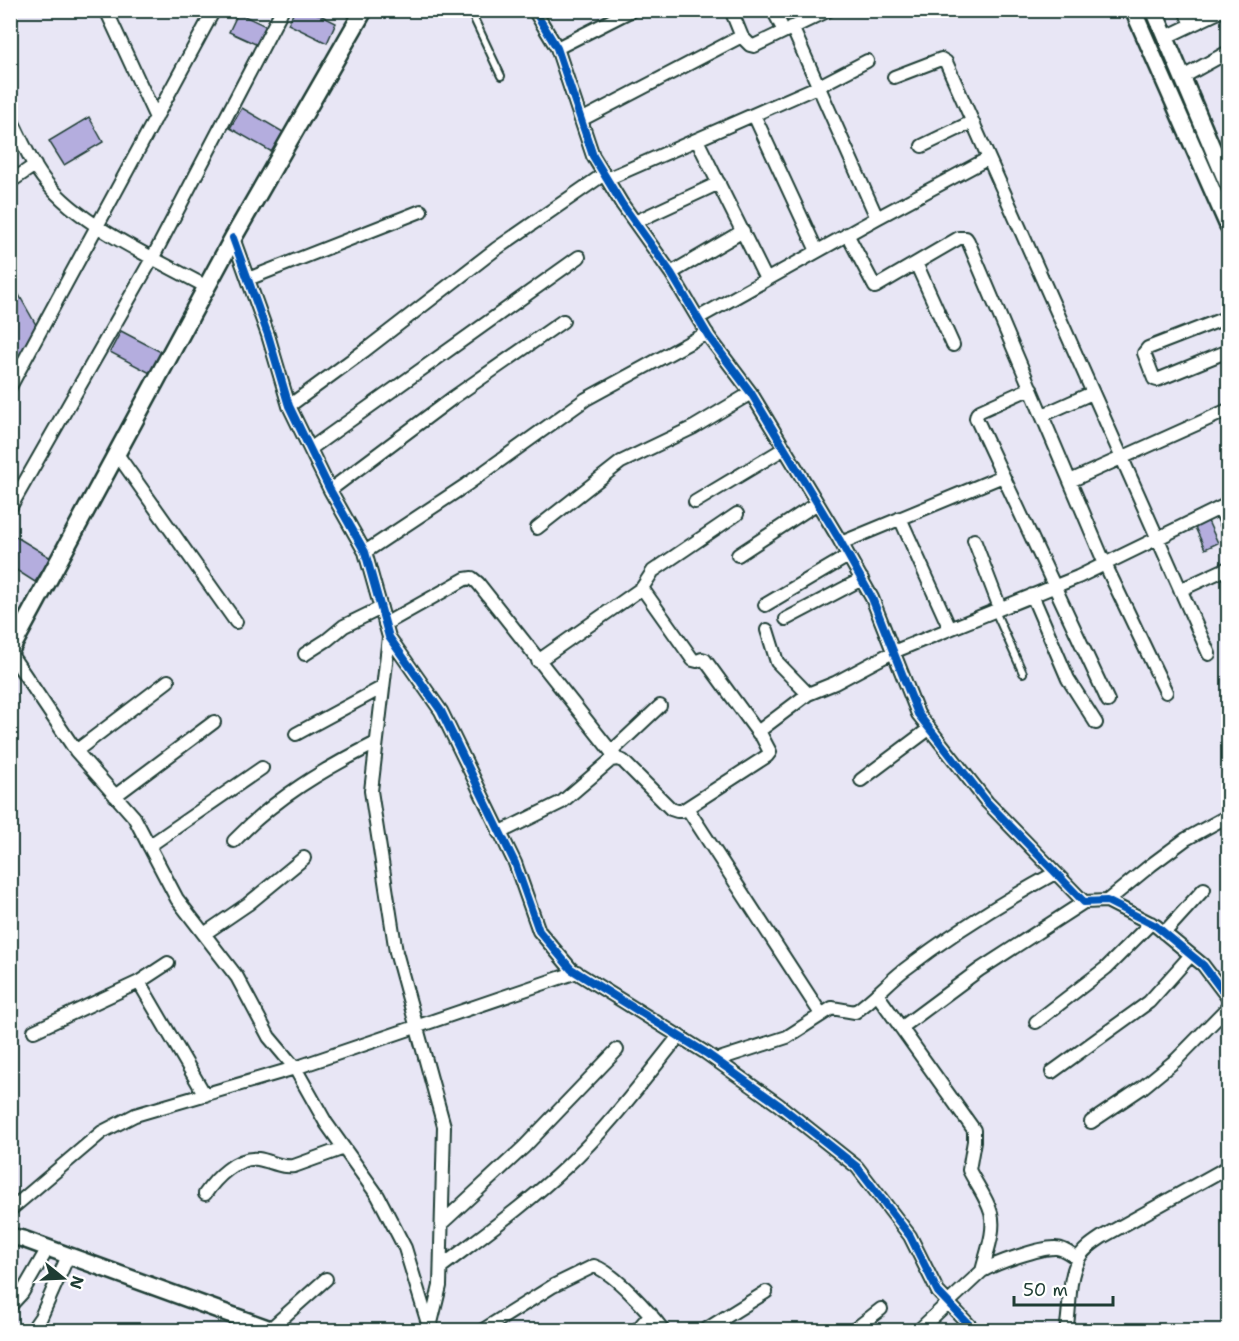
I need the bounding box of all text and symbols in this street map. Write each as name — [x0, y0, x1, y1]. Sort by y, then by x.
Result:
north arrow — [33, 1248, 93, 1308]
scale bar — [1014, 1269, 1113, 1307]
text: N — [65, 1273, 89, 1292]
text: 50 m — [1023, 1278, 1068, 1302]

